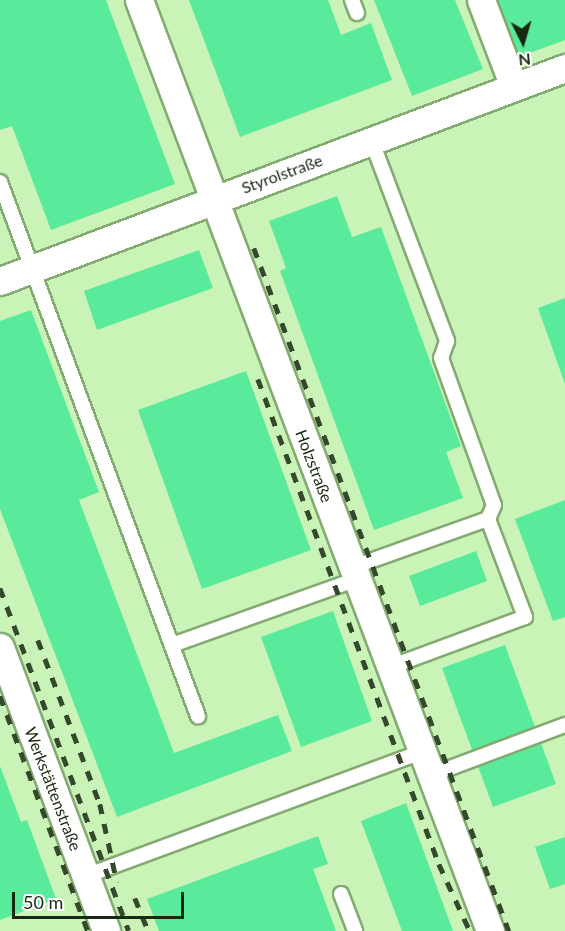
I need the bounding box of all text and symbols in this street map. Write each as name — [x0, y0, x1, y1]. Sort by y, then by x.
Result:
north arrow — [493, 12, 553, 72]
text: N — [518, 50, 532, 70]
street label: Styrolstraße — [239, 150, 325, 198]
street label: Holzstraße — [291, 427, 337, 505]
street label: Werkstättenstraße — [21, 724, 85, 854]
scale bar — [15, 880, 188, 918]
text: 50 m — [23, 891, 63, 913]

